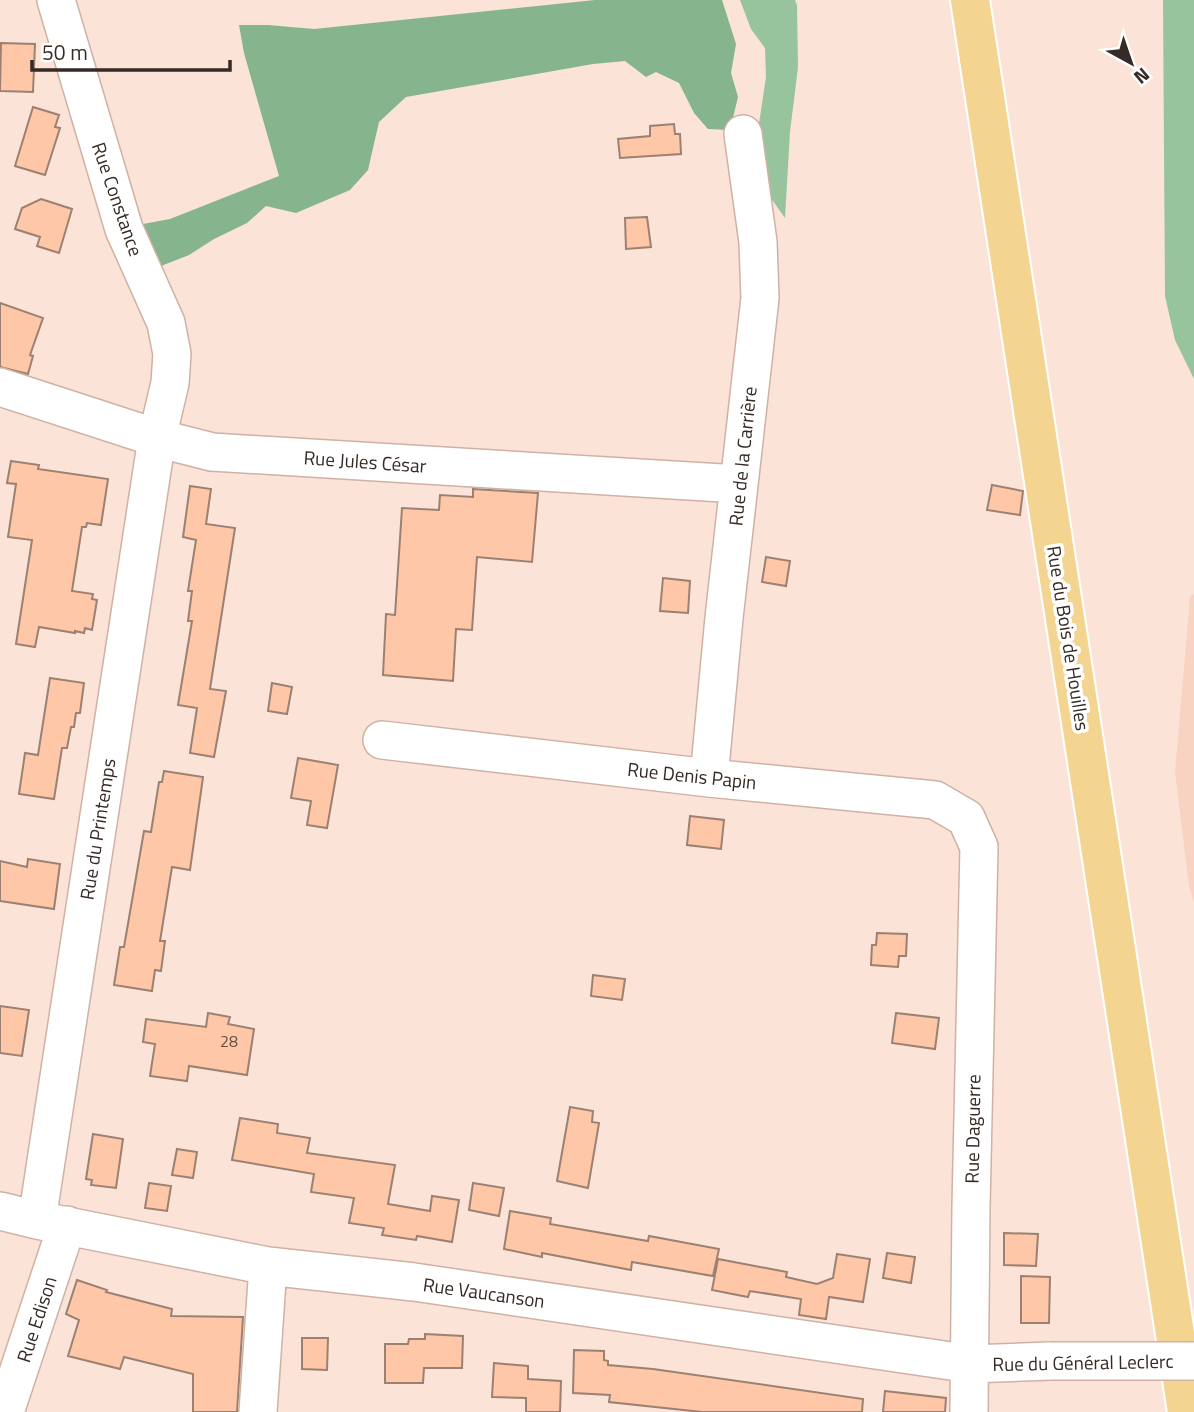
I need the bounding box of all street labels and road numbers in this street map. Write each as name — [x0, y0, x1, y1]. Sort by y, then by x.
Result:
street label: Rue Constance — [85, 138, 151, 260]
street label: Rue de la Carrière — [720, 385, 764, 527]
street label: Rue Jules César — [303, 442, 428, 480]
street label: Rue du Bois de Houilles — [1040, 543, 1098, 733]
street label: Rue Denis Papin — [626, 754, 758, 796]
street label: Rue du Printemps — [71, 756, 123, 902]
street label: Rue Daguerre — [957, 1074, 987, 1184]
street label: Rue Vaucanson — [421, 1269, 547, 1315]
street label: Rue Edison — [8, 1272, 64, 1366]
street label: Rue du Général Leclerc — [992, 1346, 1174, 1378]

